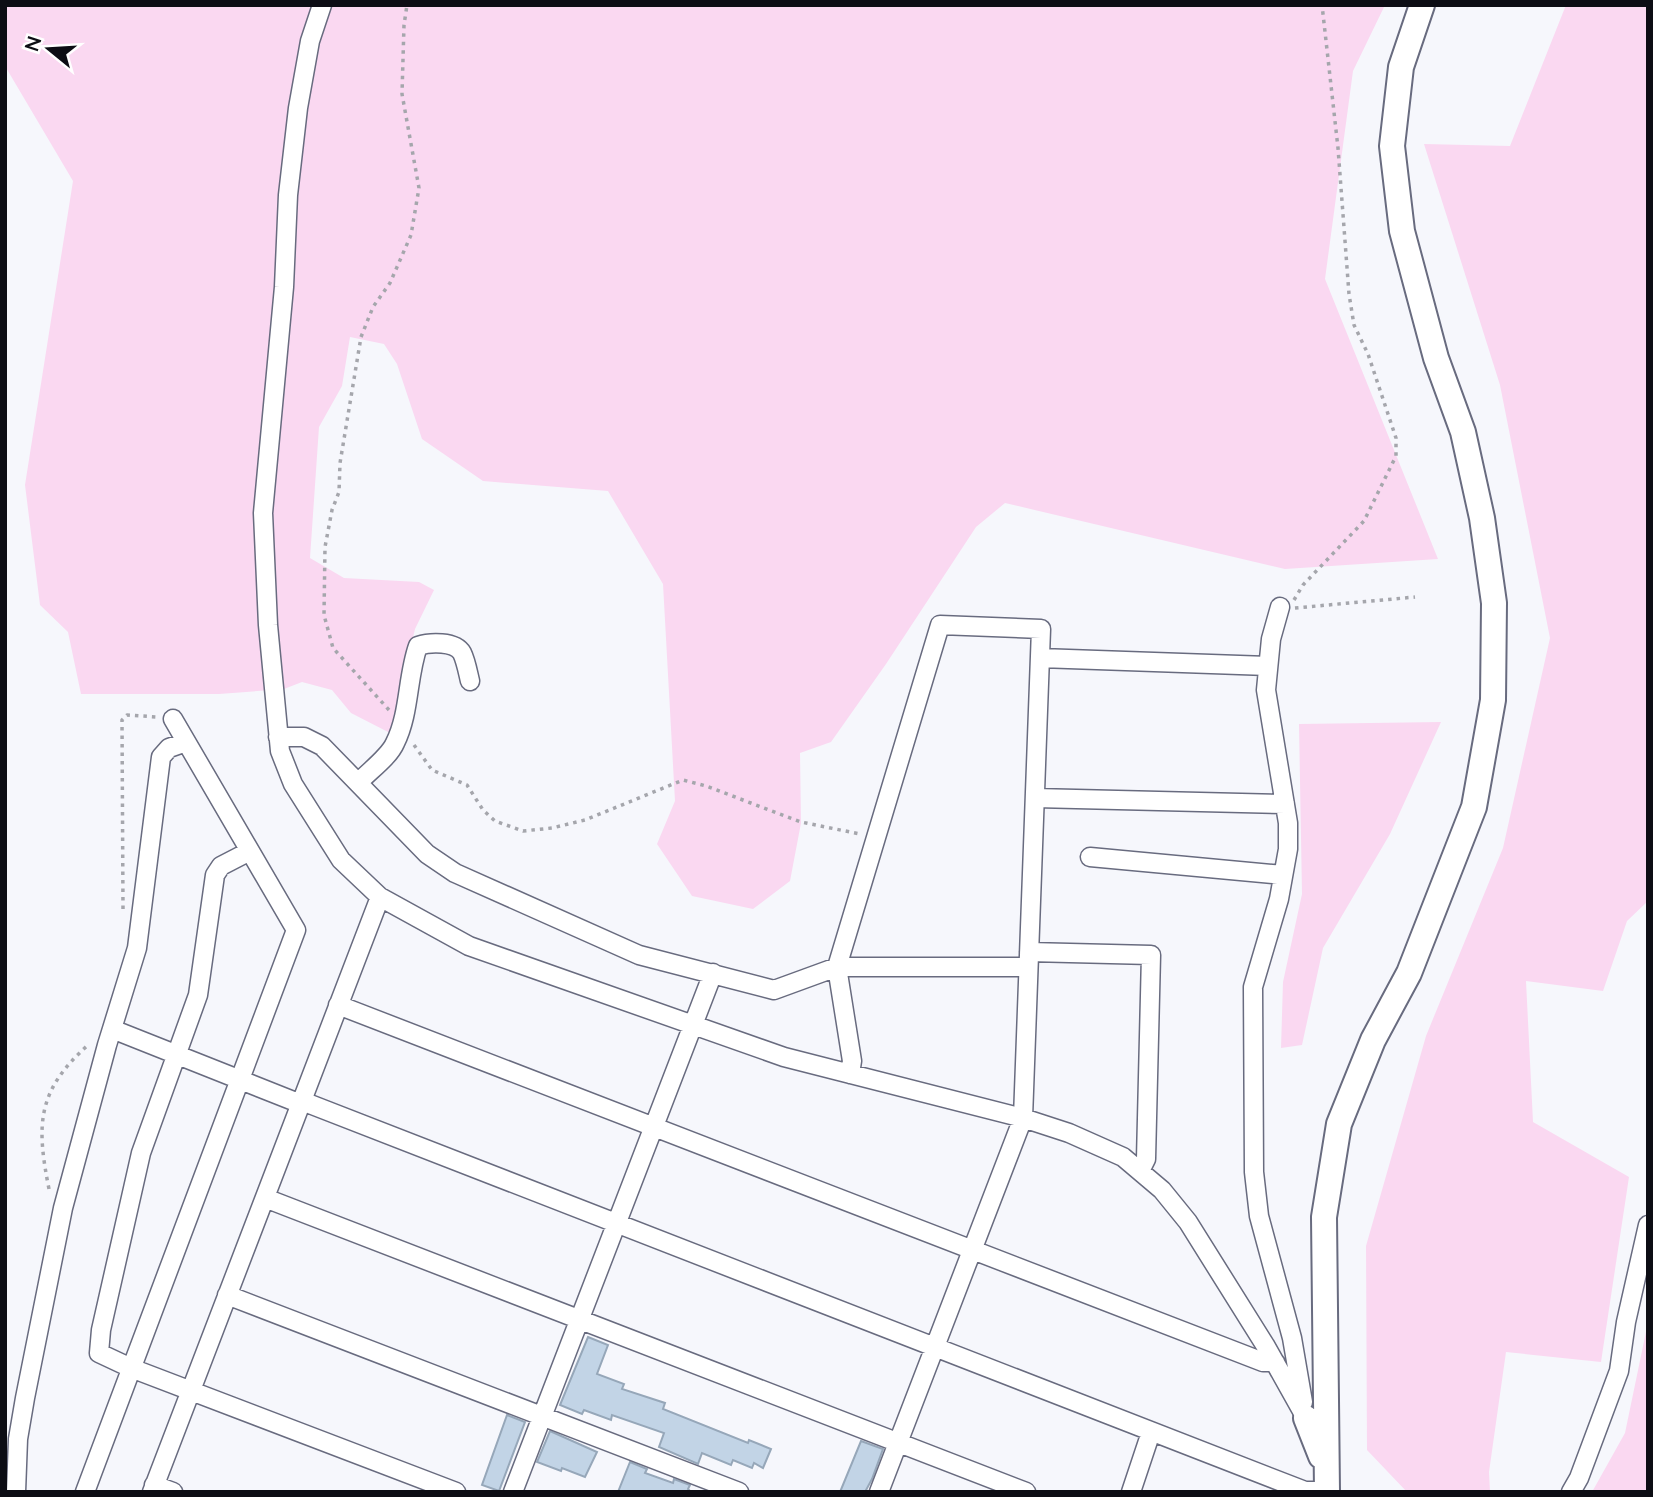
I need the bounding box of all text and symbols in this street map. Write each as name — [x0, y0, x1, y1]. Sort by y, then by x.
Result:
north arrow — [14, 14, 84, 84]
text: N — [19, 33, 46, 54]

